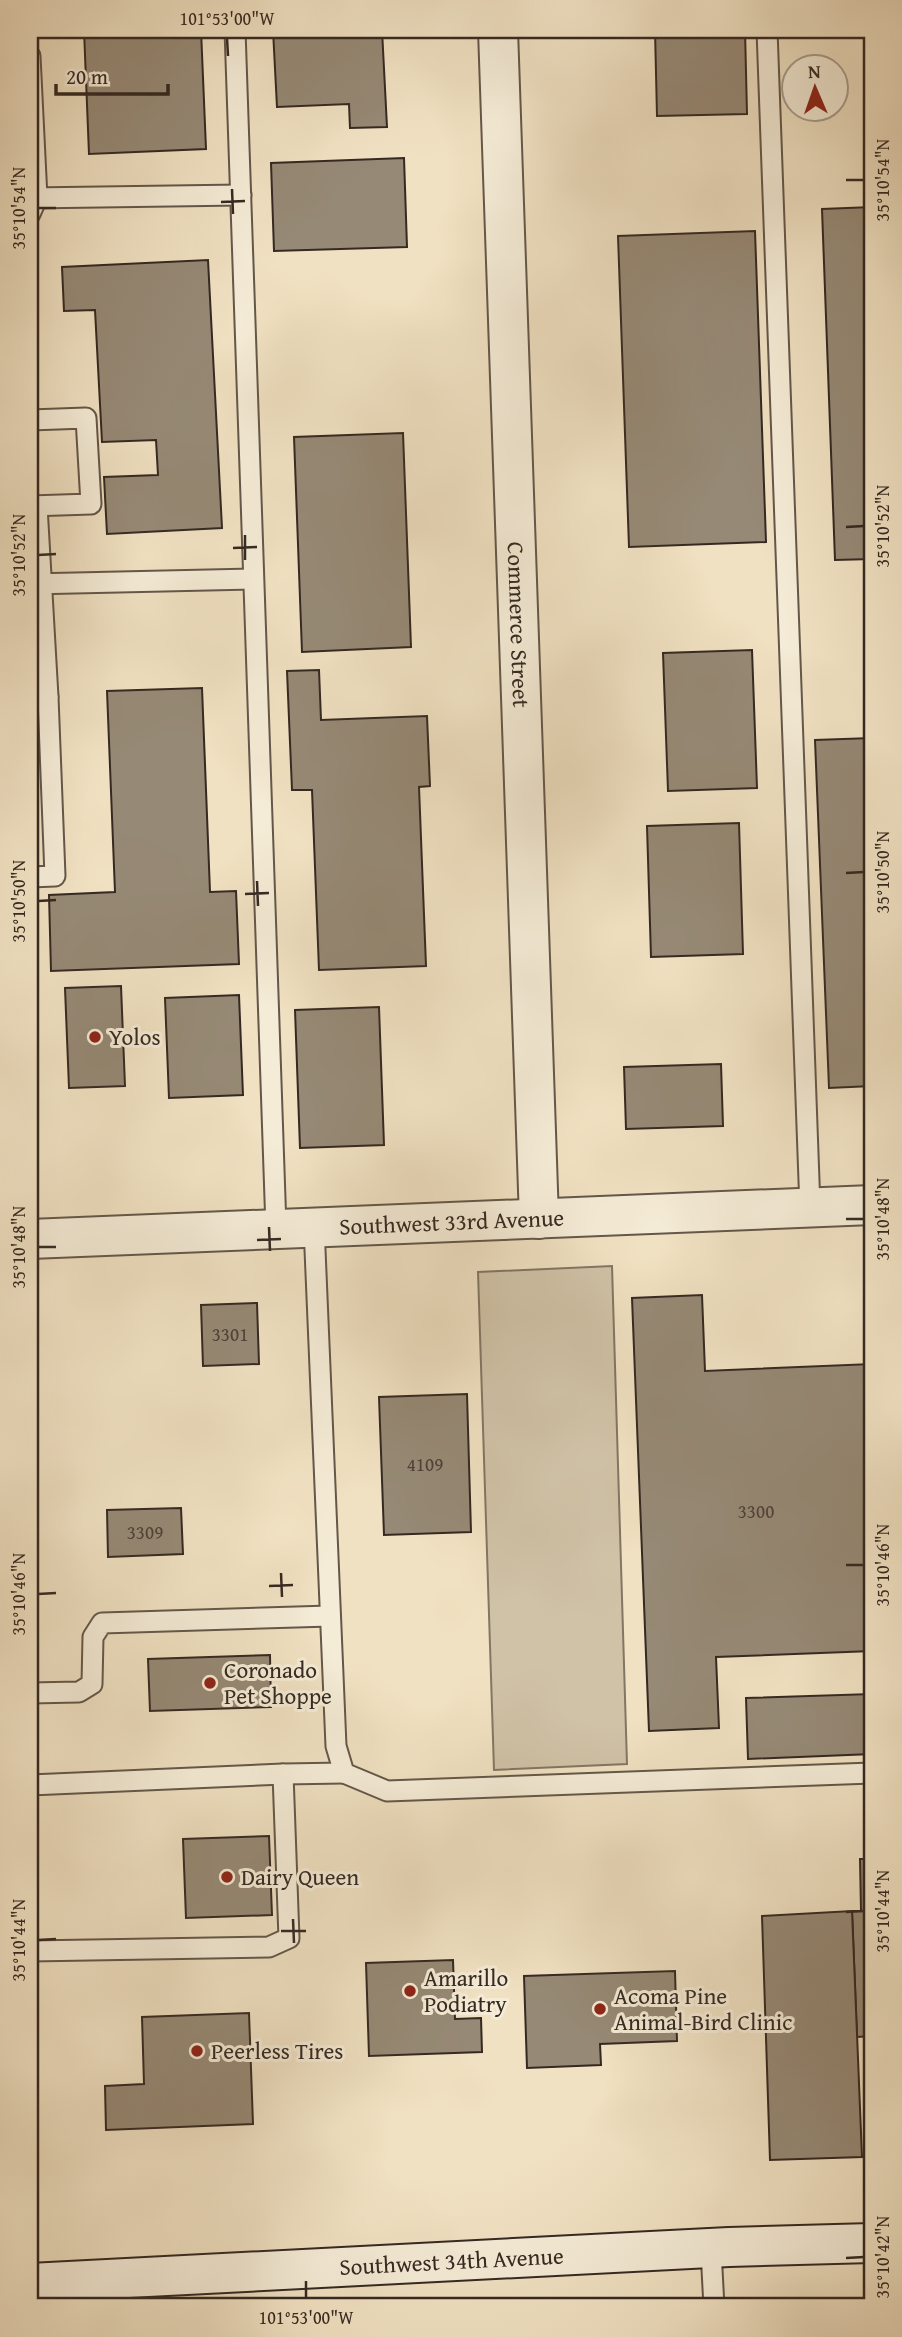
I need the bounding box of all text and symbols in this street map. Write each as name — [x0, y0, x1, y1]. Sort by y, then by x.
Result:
text: 101°53'00"W — [180, 5, 275, 32]
scale bar — [56, 52, 168, 96]
north arrow — [780, 52, 850, 122]
text: N — [808, 57, 822, 85]
text: 20 m — [66, 61, 108, 92]
text: 35°10'54"N — [869, 138, 896, 221]
text: 35°10'54"N — [5, 166, 32, 249]
text: 35°10'52"N — [869, 484, 896, 567]
text: 35°10'52"N — [5, 513, 32, 596]
street label: Commerce Street — [500, 541, 538, 708]
text: 35°10'50"N — [869, 830, 896, 913]
text: 35°10'50"N — [5, 859, 32, 942]
place label: Yolos — [109, 1020, 161, 1053]
marker: Yolos — [87, 1029, 103, 1045]
text: 35°10'48"N — [869, 1177, 896, 1260]
street label: Southwest 33rd Avenue — [339, 1200, 565, 1242]
text: 35°10'48"N — [5, 1205, 32, 1288]
house number: 3301 — [212, 1320, 248, 1348]
house number: 4109 — [407, 1450, 443, 1478]
house number: 3300 — [738, 1497, 774, 1525]
house number: 3309 — [127, 1518, 163, 1546]
text: 35°10'46"N — [869, 1523, 896, 1606]
text: 35°10'46"N — [5, 1552, 32, 1635]
place label: Coronado Pet Shoppe — [224, 1653, 332, 1712]
marker: Coronado Pet Shoppe — [202, 1675, 218, 1691]
place label: Dairy Queen — [241, 1860, 359, 1893]
marker: Dairy Queen — [219, 1869, 235, 1885]
text: 35°10'44"N — [869, 1869, 896, 1952]
text: 35°10'44"N — [5, 1898, 32, 1981]
place label: Amarillo Podiatry — [424, 1961, 508, 2020]
place label: Acoma Pine Animal-Bird Clinic — [614, 1979, 792, 2038]
marker: Amarillo Podiatry — [402, 1983, 418, 1999]
marker: Acoma Pine Animal-Bird Clinic — [592, 2001, 608, 2017]
place label: Peerless Tires — [211, 2034, 343, 2067]
marker: Peerless Tires — [189, 2043, 205, 2059]
text: 35°10'42"N — [869, 2215, 896, 2298]
street label: Southwest 34th Avenue — [338, 2239, 564, 2283]
text: 101°53'00"W — [259, 2304, 354, 2331]

